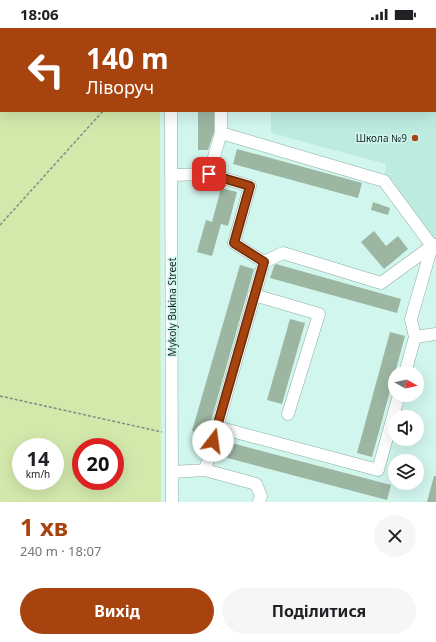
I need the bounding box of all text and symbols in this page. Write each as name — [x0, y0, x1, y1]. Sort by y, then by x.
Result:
text: 18:06 — [20, 4, 59, 24]
text: 140 m — [86, 39, 169, 77]
icon: left — [20, 44, 72, 96]
text: Ліворуч — [86, 75, 154, 99]
place label: Школа №9 — [356, 131, 407, 145]
marker: Школа №9 — [410, 133, 420, 143]
pin — [192, 157, 226, 191]
icon: arrive — [198, 163, 220, 185]
street label: Mykoly Bukina Street — [165, 257, 179, 356]
north arrow — [388, 366, 424, 402]
map controls — [388, 366, 424, 490]
button: sound — [388, 410, 424, 446]
position arrow — [192, 420, 234, 462]
speed limit sign: 20 — [72, 438, 124, 490]
text: 14 — [27, 445, 49, 472]
button: layers — [388, 454, 424, 490]
text: km/h — [26, 467, 50, 481]
text: 1 хв — [20, 510, 68, 543]
button: close — [374, 515, 416, 557]
text: 240 m · 18:07 — [20, 542, 101, 560]
button: Вихід — [20, 588, 214, 634]
button: Поділитися — [222, 588, 416, 634]

